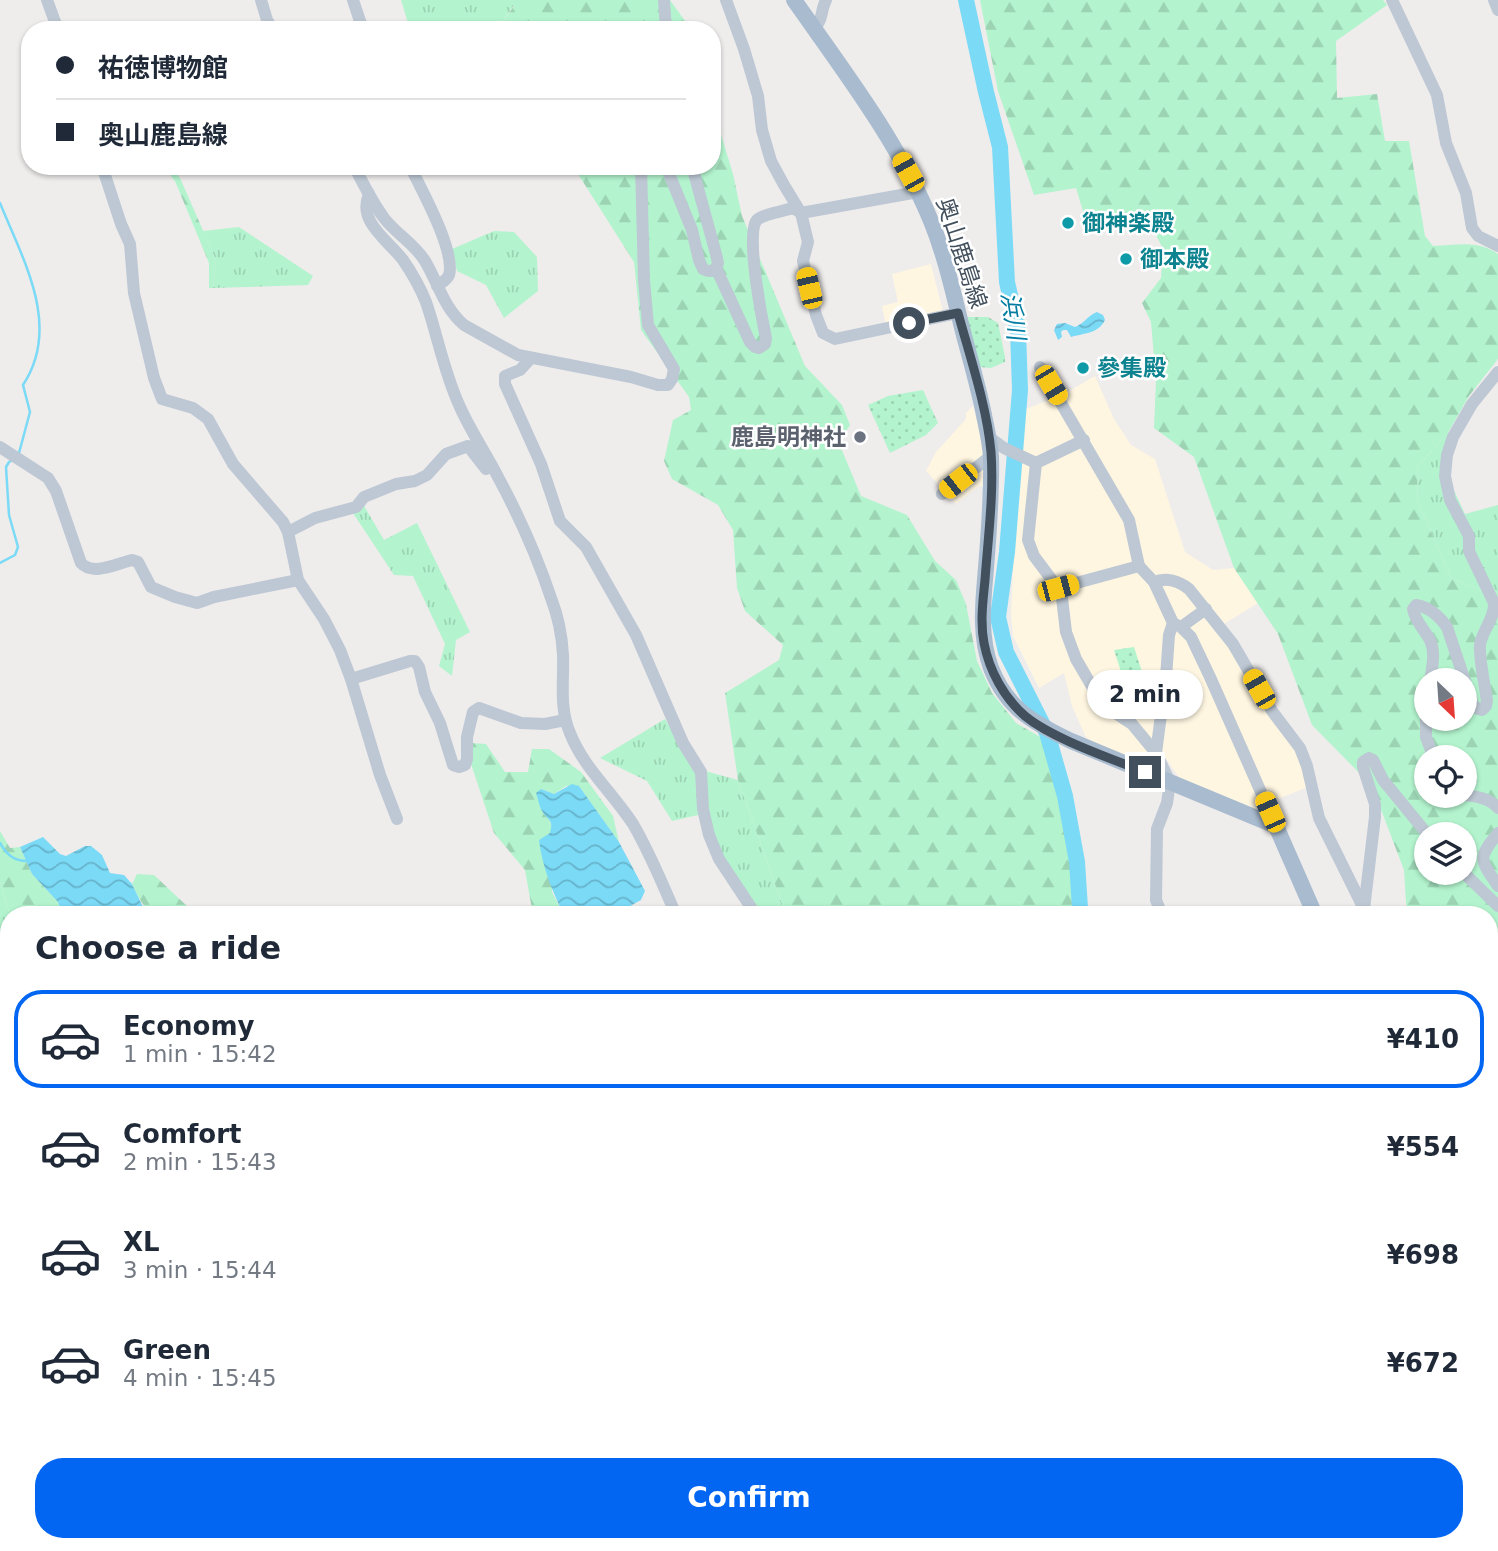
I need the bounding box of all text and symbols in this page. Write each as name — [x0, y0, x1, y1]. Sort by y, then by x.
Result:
text: 祐徳博物館 — [98, 53, 228, 83]
text: 奥山鹿島線 — [98, 120, 228, 150]
car — [889, 149, 928, 195]
street label: 奥山鹿島線 — [932, 194, 992, 312]
place label: 御神楽殿 — [1082, 210, 1174, 236]
marker: 御神楽殿 — [1060, 215, 1076, 231]
place label: 御本殿 — [1140, 246, 1209, 272]
marker: 御本殿 — [1118, 251, 1134, 267]
car — [795, 265, 824, 311]
water label: 浜川 — [995, 290, 1031, 345]
route start — [893, 307, 925, 339]
place label: 參集殿 — [1097, 355, 1166, 381]
marker: 參集殿 — [1075, 360, 1091, 376]
car — [1032, 362, 1071, 408]
place label: 鹿島明神社 — [731, 424, 846, 450]
marker: 鹿島明神社 — [852, 429, 868, 445]
car — [935, 460, 982, 502]
car — [1035, 572, 1082, 604]
car — [1240, 666, 1279, 712]
north arrow — [1414, 668, 1477, 732]
map controls — [1414, 668, 1477, 885]
callout: 2 min — [1087, 670, 1203, 720]
text: 2 min — [1109, 681, 1181, 707]
button: locate — [1414, 745, 1477, 808]
route end — [1129, 756, 1161, 788]
car — [1252, 789, 1289, 835]
button: layers — [1414, 822, 1477, 885]
text: Choose a ride — [35, 929, 281, 967]
icon: car — [39, 1008, 102, 1071]
text: Economy — [123, 1011, 254, 1041]
text: ¥410 — [1387, 1024, 1459, 1054]
text: 1 min · 15:42 — [123, 1041, 277, 1067]
icon: car — [39, 1116, 102, 1179]
text: Comfort — [123, 1119, 241, 1149]
text: ¥554 — [1387, 1132, 1459, 1162]
text: 2 min · 15:43 — [123, 1149, 277, 1175]
icon: car — [39, 1224, 102, 1287]
text: XL — [123, 1227, 160, 1257]
text: ¥698 — [1387, 1240, 1459, 1270]
text: 3 min · 15:44 — [123, 1257, 277, 1283]
icon: car — [39, 1332, 102, 1395]
text: Green — [123, 1335, 211, 1365]
text: ¥672 — [1387, 1348, 1459, 1378]
text: 4 min · 15:45 — [123, 1365, 277, 1391]
button: Confirm — [35, 1458, 1463, 1538]

